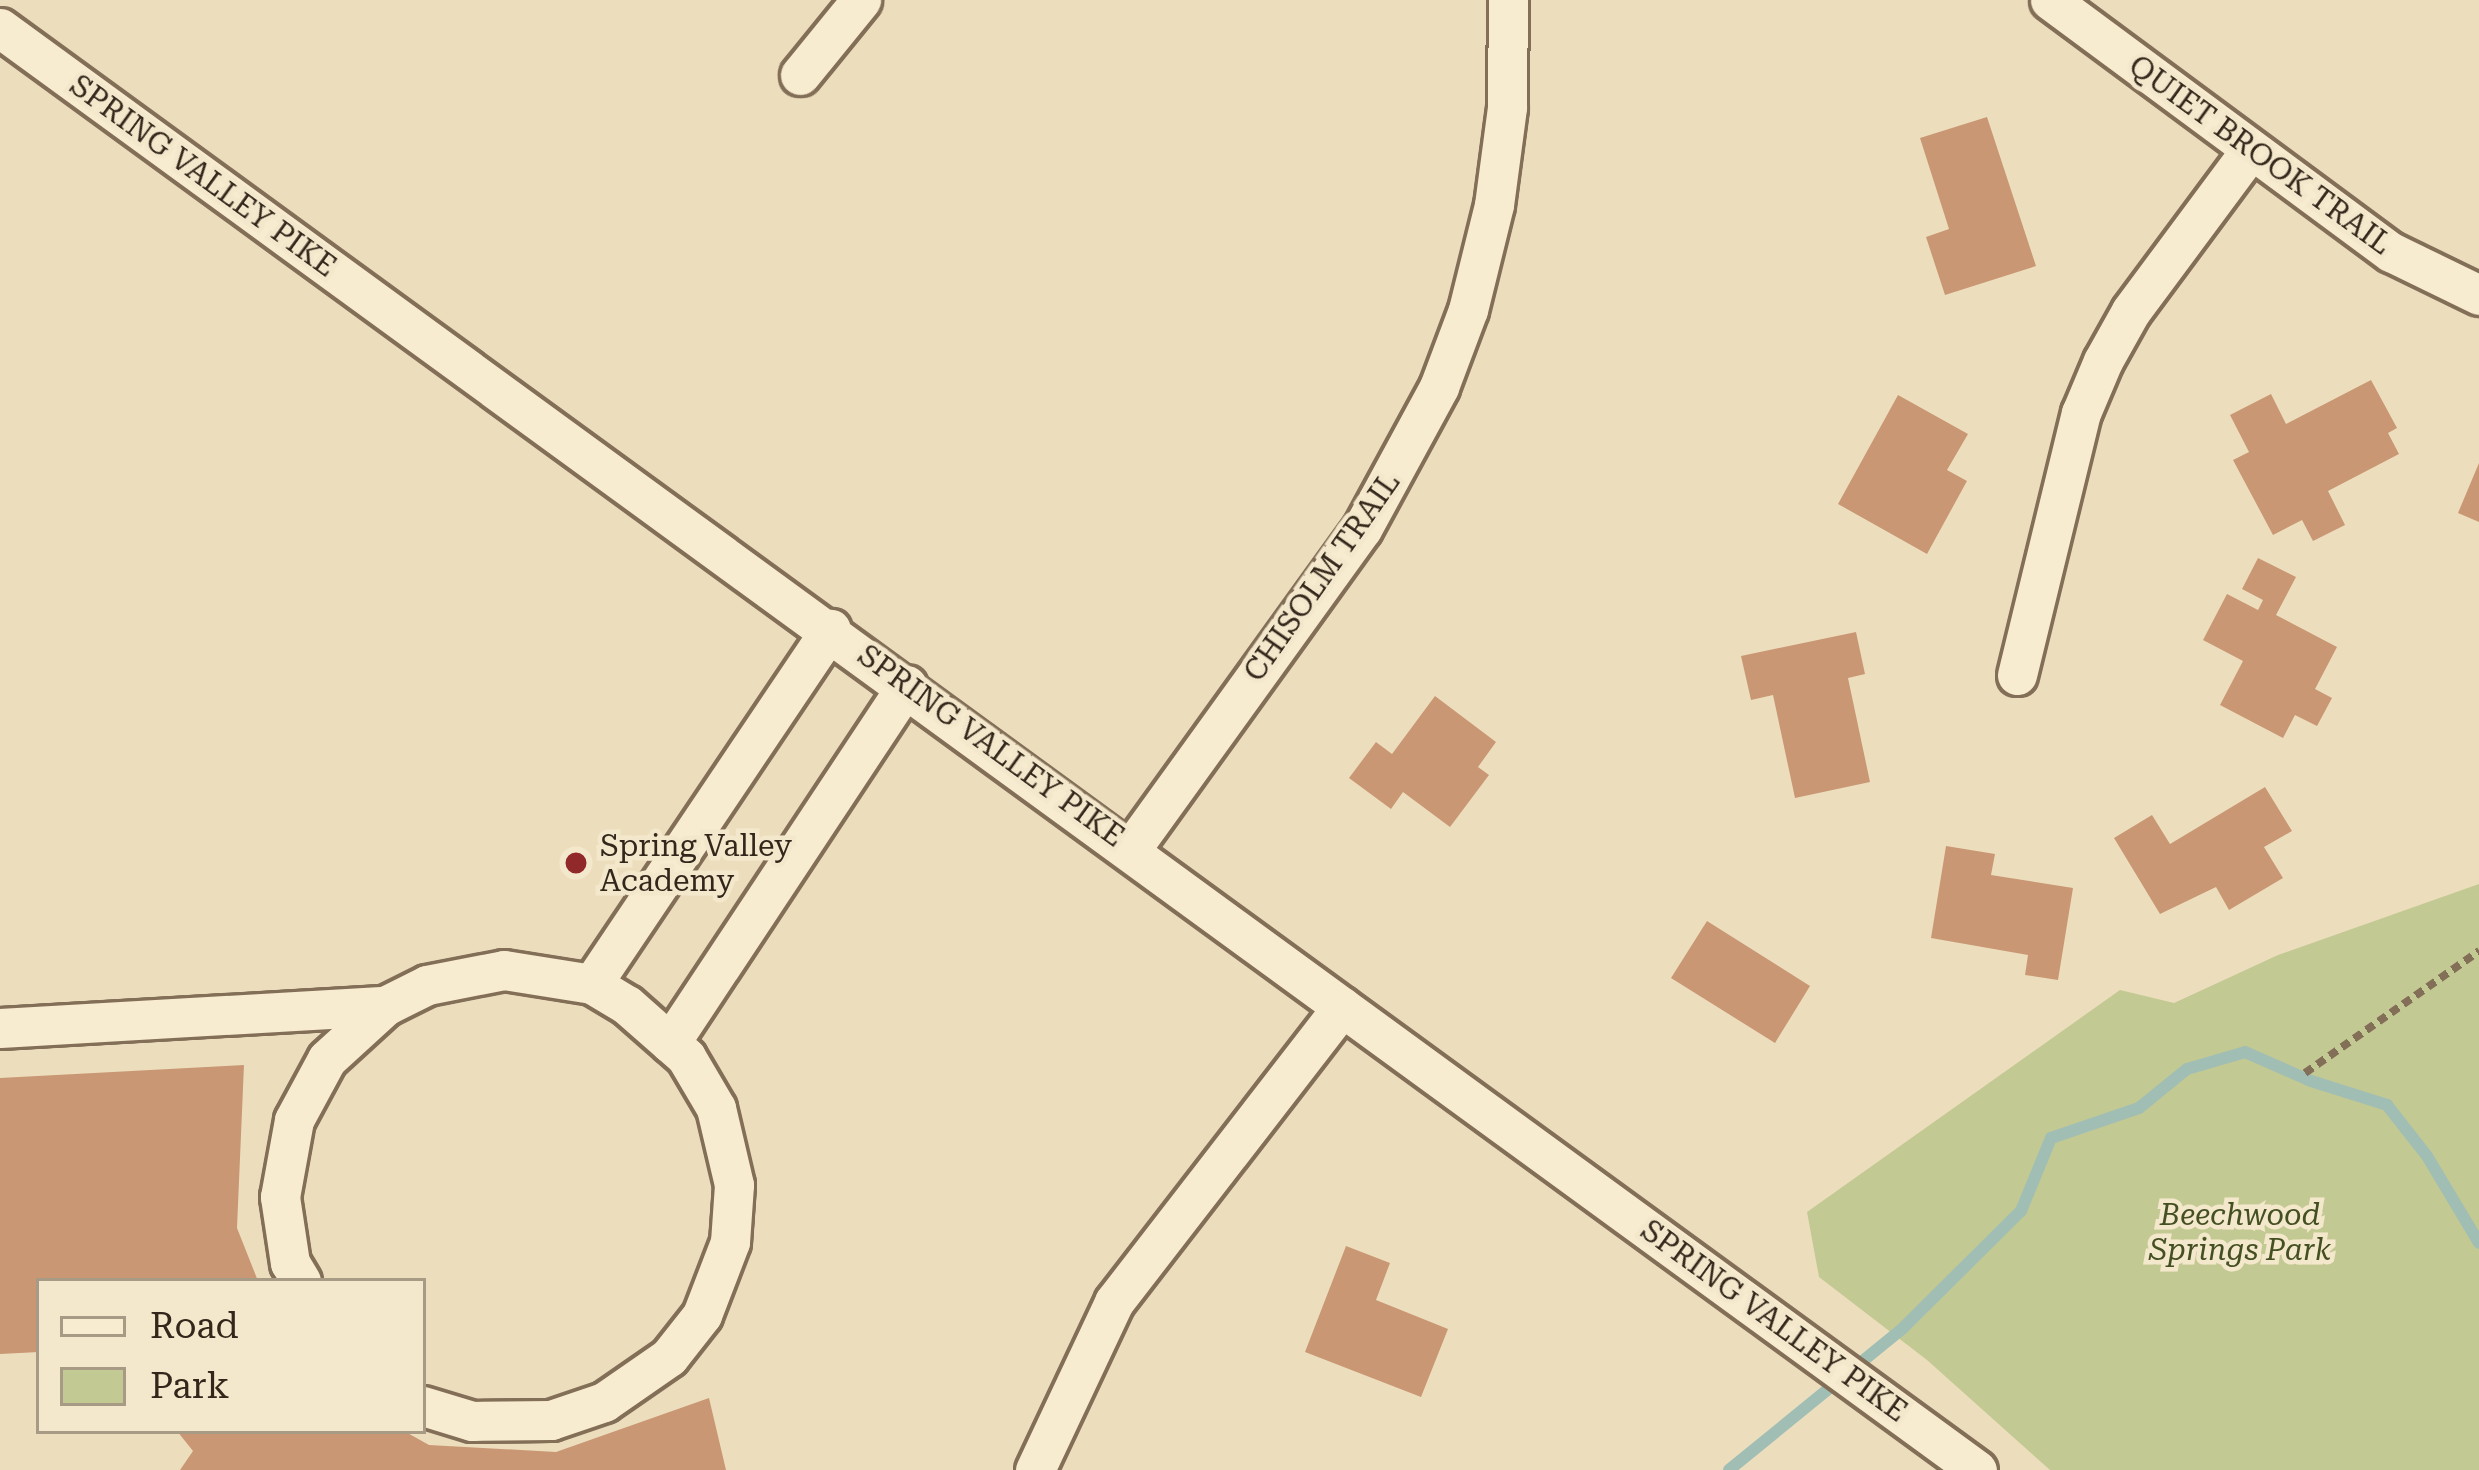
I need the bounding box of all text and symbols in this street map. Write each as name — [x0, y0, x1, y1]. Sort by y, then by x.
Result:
street label: QUIET BROOK TRAIL — [2122, 48, 2398, 262]
street label: SPRING VALLEY PIKE — [63, 67, 343, 285]
street label: CHISOLM TRAIL — [1236, 466, 1408, 688]
street label: SPRING VALLEY PIKE — [851, 637, 1131, 855]
place label: Spring Valley Academy — [600, 828, 792, 898]
marker: Spring Valley Academy — [563, 850, 589, 876]
park label: Beechwood Springs Park — [2149, 1197, 2331, 1268]
street label: SPRING VALLEY PIKE — [1634, 1212, 1914, 1430]
legend — [36, 1278, 426, 1434]
text: Road — [150, 1305, 238, 1347]
text: Park — [150, 1365, 229, 1407]

